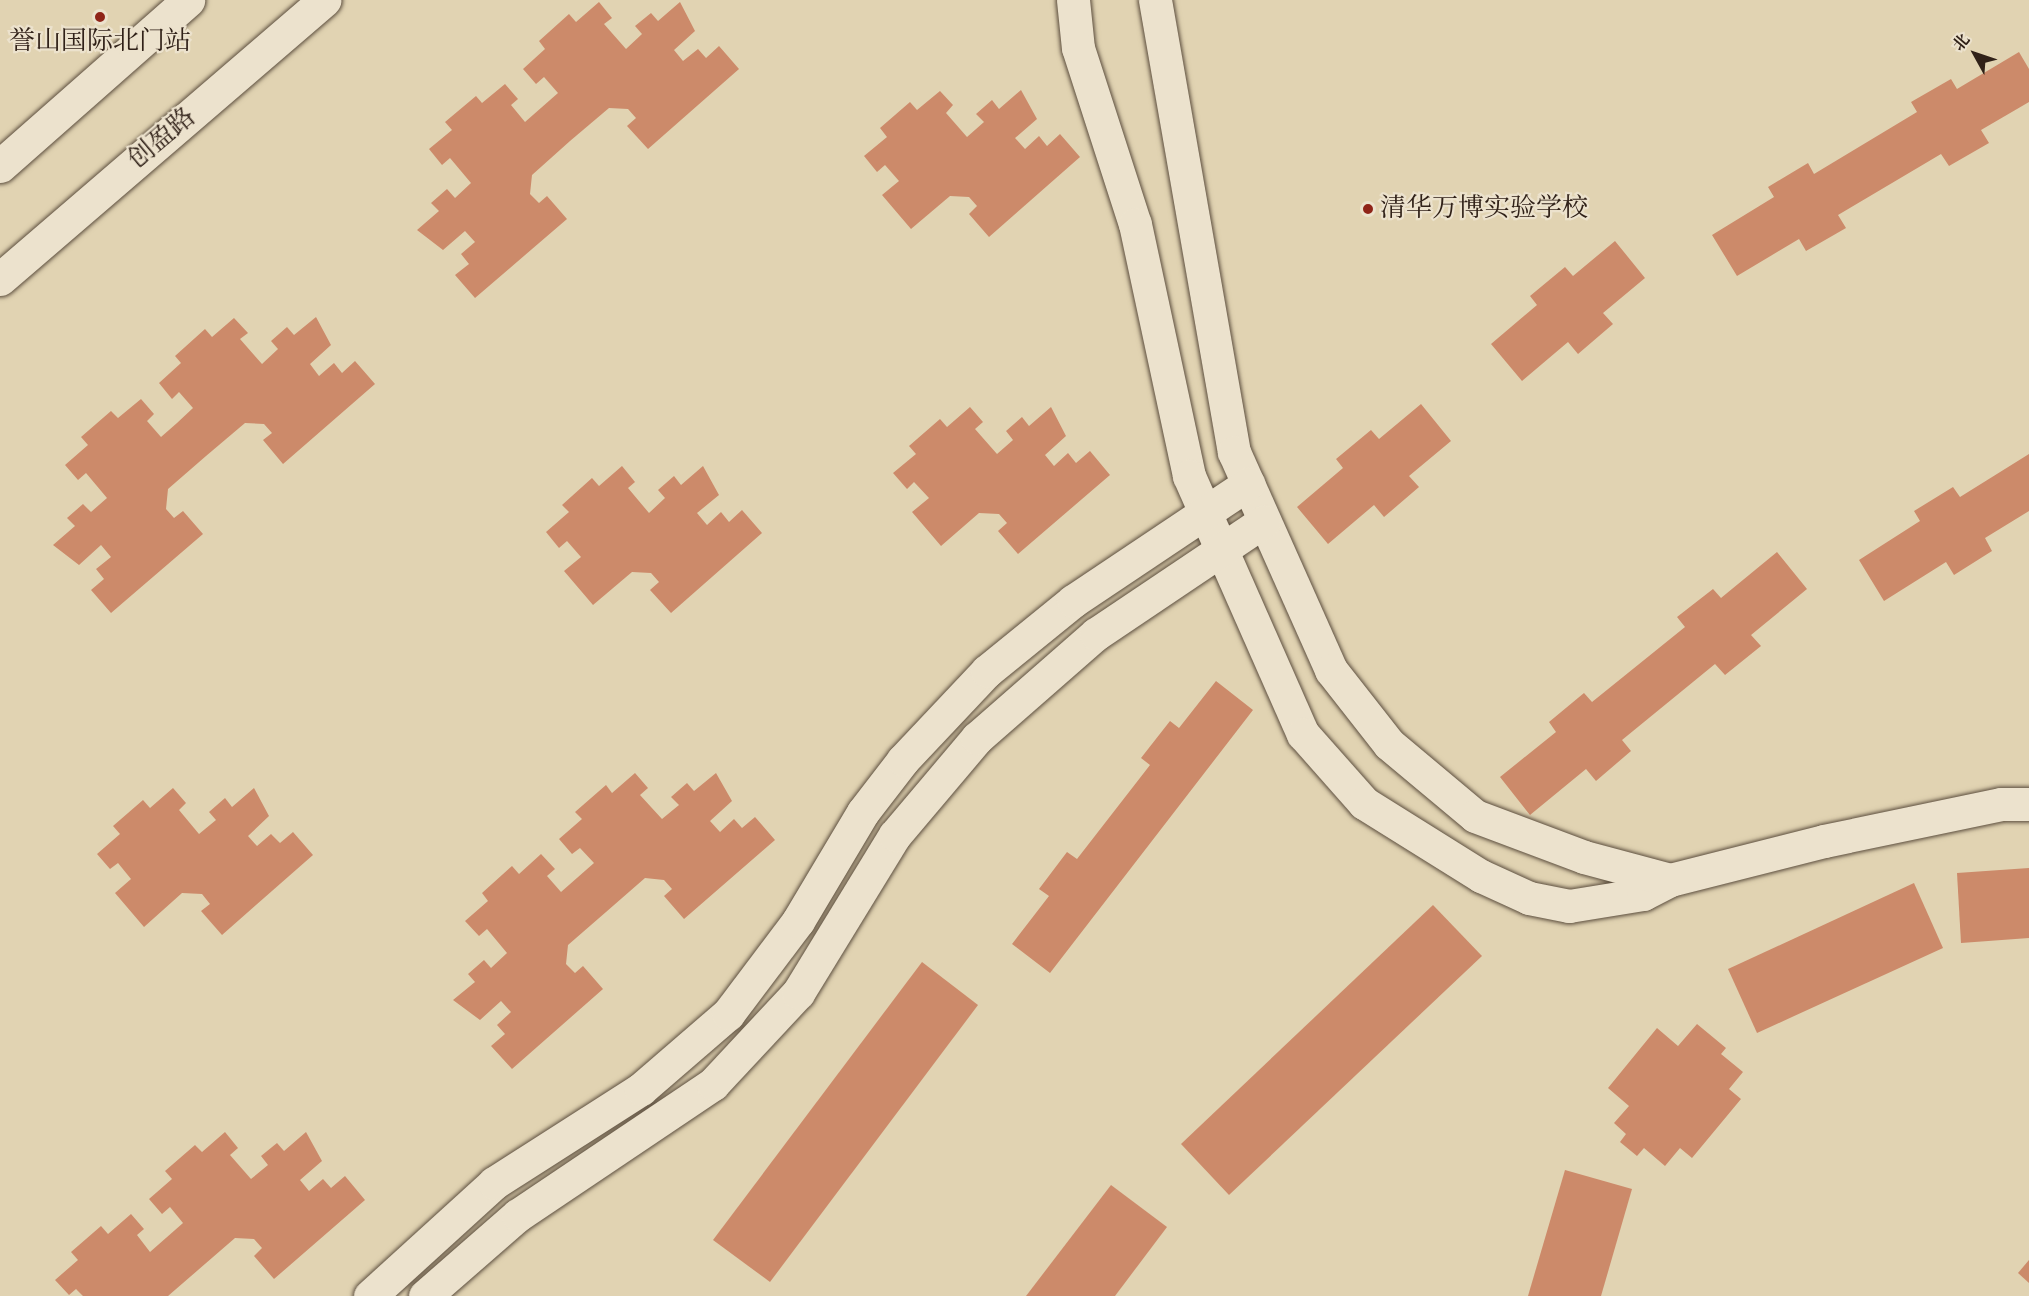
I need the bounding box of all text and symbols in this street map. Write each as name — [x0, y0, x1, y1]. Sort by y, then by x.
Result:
marker: 誉山国际北门站 — [93, 10, 107, 24]
north arrow — [1945, 24, 2005, 84]
place label: 誉山国际北门站 — [9, 26, 191, 58]
text: 北 — [1948, 30, 1974, 55]
street label: 创盈路 — [122, 102, 202, 176]
place label: 清华万博实验学校 — [1380, 193, 1588, 225]
marker: 清华万博实验学校 — [1361, 202, 1375, 216]

